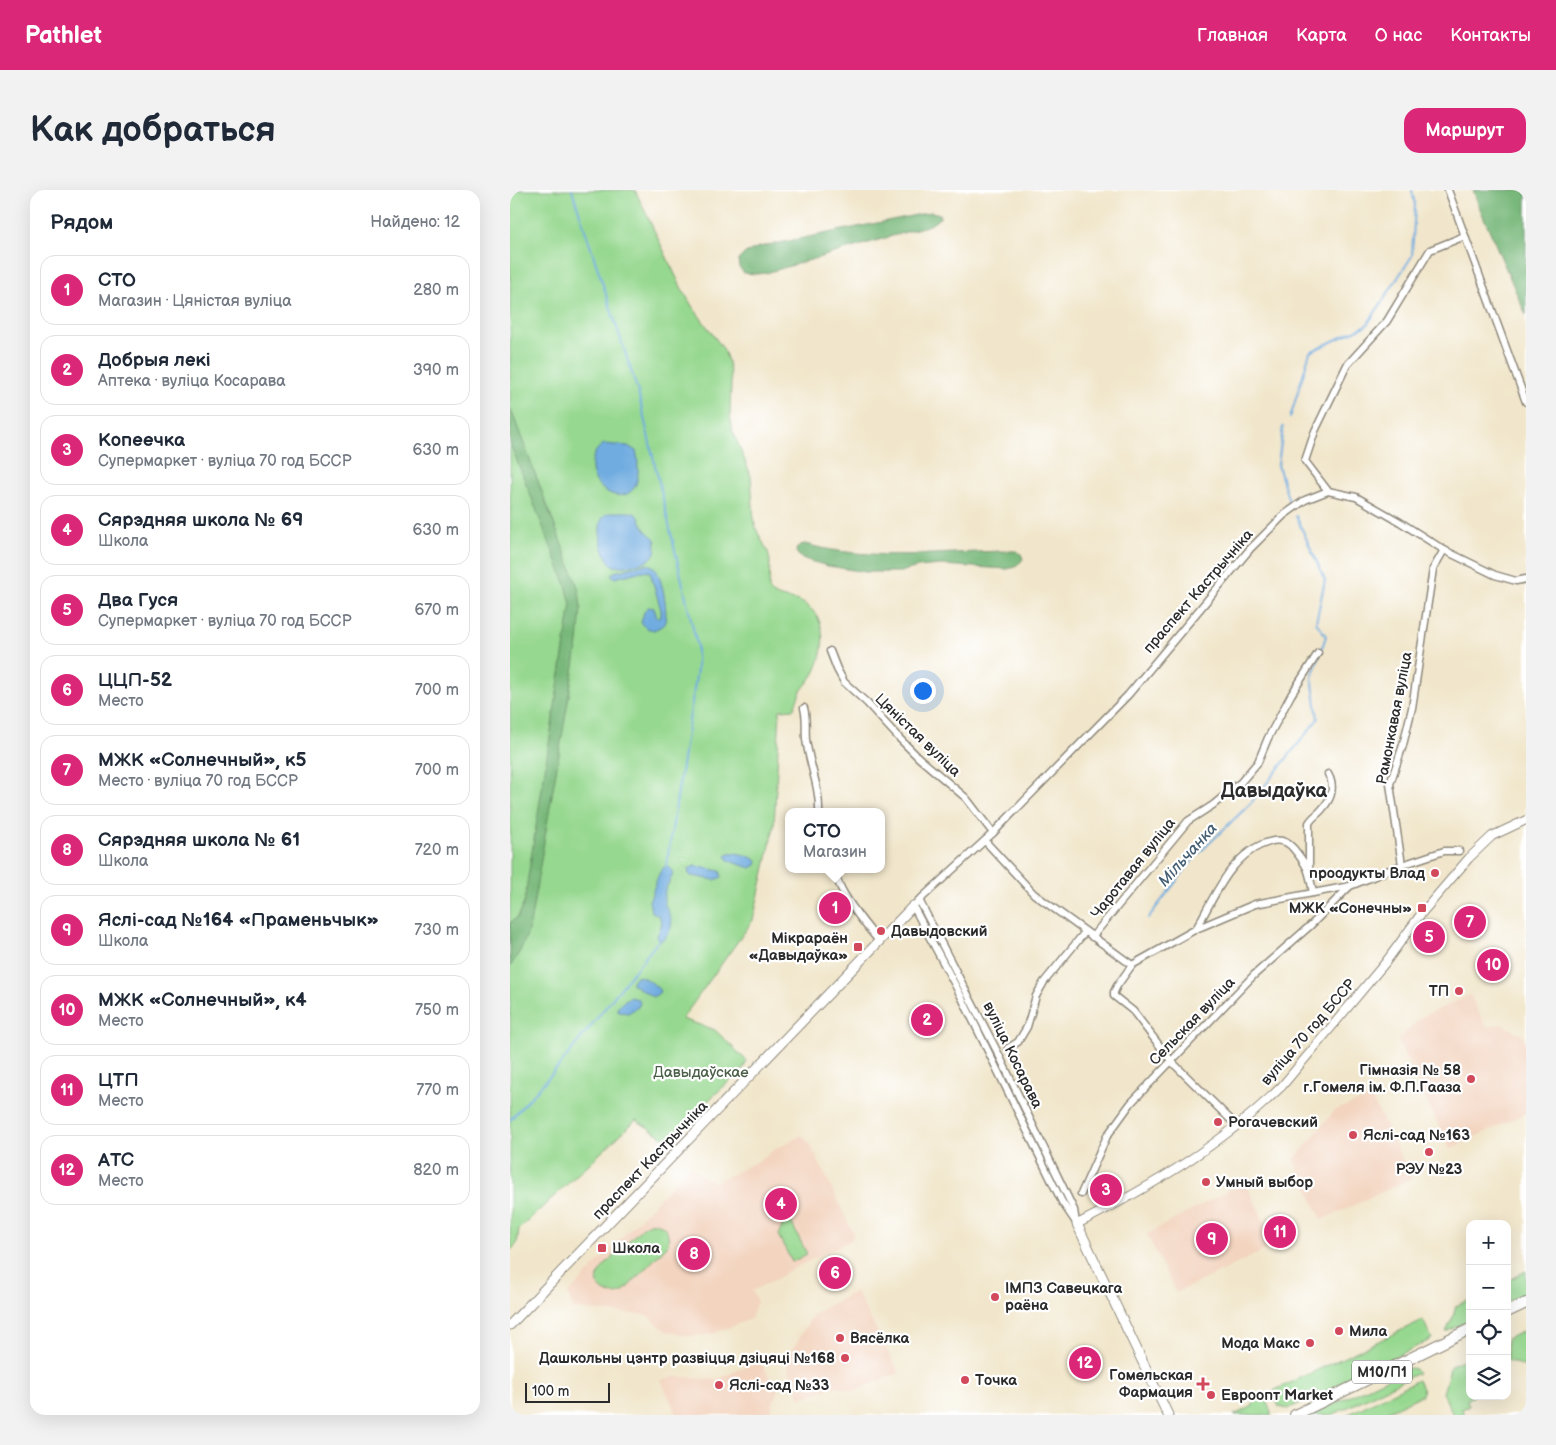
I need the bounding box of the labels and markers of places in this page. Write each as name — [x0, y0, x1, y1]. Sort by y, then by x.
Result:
place label: проодукты Влад — [1309, 864, 1425, 883]
marker: проодукты Влад — [1429, 867, 1441, 879]
pin: 1 — [819, 889, 851, 927]
place label: МЖК «Сонечны» — [1289, 899, 1412, 918]
marker: МЖК «Сонечны» — [1416, 902, 1428, 914]
pin: 7 — [1454, 903, 1486, 941]
pin: 5 — [1413, 918, 1445, 956]
place label: Давыдовский — [891, 922, 987, 941]
marker: Давыдовский — [875, 925, 887, 937]
place label: Мікрараён «Давыдаўка» — [749, 929, 848, 965]
marker: Мікрараён «Давыдаўка» — [852, 941, 864, 953]
pin: 10 — [1477, 946, 1509, 984]
place label: ТП — [1429, 982, 1449, 1001]
marker: ТП — [1453, 985, 1465, 997]
pin: 2 — [911, 1001, 943, 1039]
place label: Гімназія № 58 г.Гомеля ім. Ф.П.Гааза — [1303, 1061, 1461, 1097]
marker: Гімназія № 58 г.Гомеля ім. Ф.П.Гааза — [1465, 1073, 1477, 1085]
place label: Рогачевский — [1228, 1113, 1318, 1132]
marker: Рогачевский — [1212, 1116, 1224, 1128]
place label: Яслі-сад №163 — [1363, 1126, 1470, 1145]
marker: Яслі-сад №163 — [1347, 1129, 1359, 1141]
marker: РЭУ №23 — [1423, 1146, 1435, 1158]
place label: РЭУ №23 — [1396, 1160, 1463, 1179]
pin: 3 — [1090, 1171, 1122, 1209]
place label: Умный выбор — [1216, 1173, 1313, 1192]
marker: Умный выбор — [1200, 1176, 1212, 1188]
pin: 4 — [765, 1185, 797, 1223]
pin: 11 — [1264, 1213, 1296, 1251]
pin: 9 — [1196, 1220, 1228, 1258]
pin: 8 — [678, 1235, 710, 1273]
place label: Школа — [612, 1239, 660, 1258]
marker: Школа — [596, 1242, 608, 1254]
pin: 6 — [819, 1254, 851, 1292]
place label: ІМПЗ Савецкага раёна — [1005, 1279, 1123, 1315]
marker: ІМПЗ Савецкага раёна — [989, 1291, 1001, 1303]
place label: Мила — [1349, 1322, 1387, 1341]
marker: Мила — [1333, 1325, 1345, 1337]
place label: Вясёлка — [850, 1329, 910, 1348]
marker: Вясёлка — [834, 1332, 846, 1344]
place label: Мода Макс — [1221, 1334, 1300, 1353]
marker: Мода Макс — [1304, 1337, 1316, 1349]
pin: 12 — [1069, 1344, 1101, 1382]
place label: Дашкольны цэнтр развіцця дзіцяці №168 — [539, 1349, 835, 1368]
marker: Дашкольны цэнтр развіцця дзіцяці №168 — [839, 1352, 851, 1364]
place label: Гомельская Фармация — [1109, 1366, 1193, 1402]
place label: Точка — [975, 1371, 1017, 1390]
marker: Точка — [959, 1374, 971, 1386]
place label: Яслі-сад №33 — [729, 1376, 829, 1395]
marker: Гомельская Фармация — [1197, 1378, 1209, 1390]
marker: Яслі-сад №33 — [713, 1379, 725, 1391]
place label: Евроопт Market — [1221, 1386, 1333, 1405]
marker: Евроопт Market — [1205, 1389, 1217, 1401]

